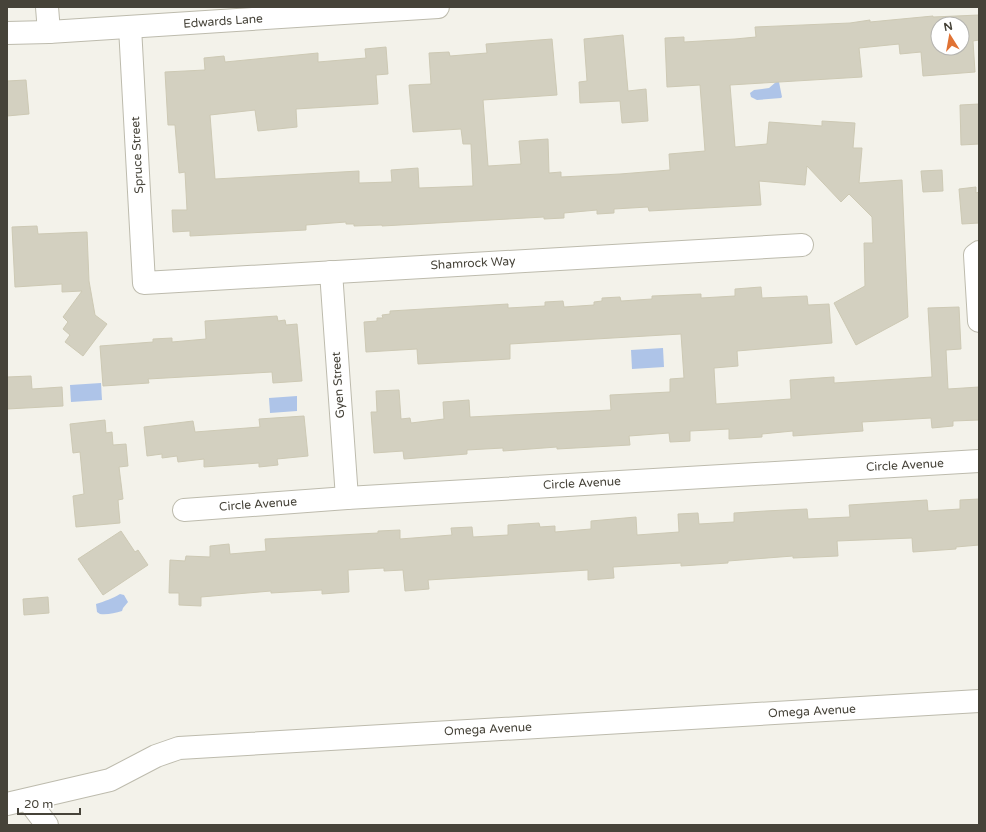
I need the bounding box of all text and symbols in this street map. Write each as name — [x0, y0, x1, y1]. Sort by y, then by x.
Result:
street label: Edwards Lane — [183, 11, 264, 31]
north arrow — [930, 16, 970, 56]
text: N — [943, 19, 954, 34]
street label: Spruce Street — [128, 116, 146, 194]
street label: Shamrock Way — [430, 254, 516, 272]
street label: Gyen Street — [329, 351, 347, 419]
street label: Circle Avenue — [866, 456, 945, 474]
street label: Circle Avenue — [543, 474, 622, 492]
street label: Circle Avenue — [219, 494, 298, 514]
street label: Omega Avenue — [768, 702, 856, 720]
street label: Omega Avenue — [444, 720, 532, 738]
scale bar — [18, 790, 80, 816]
text: 20 m — [24, 797, 53, 811]

